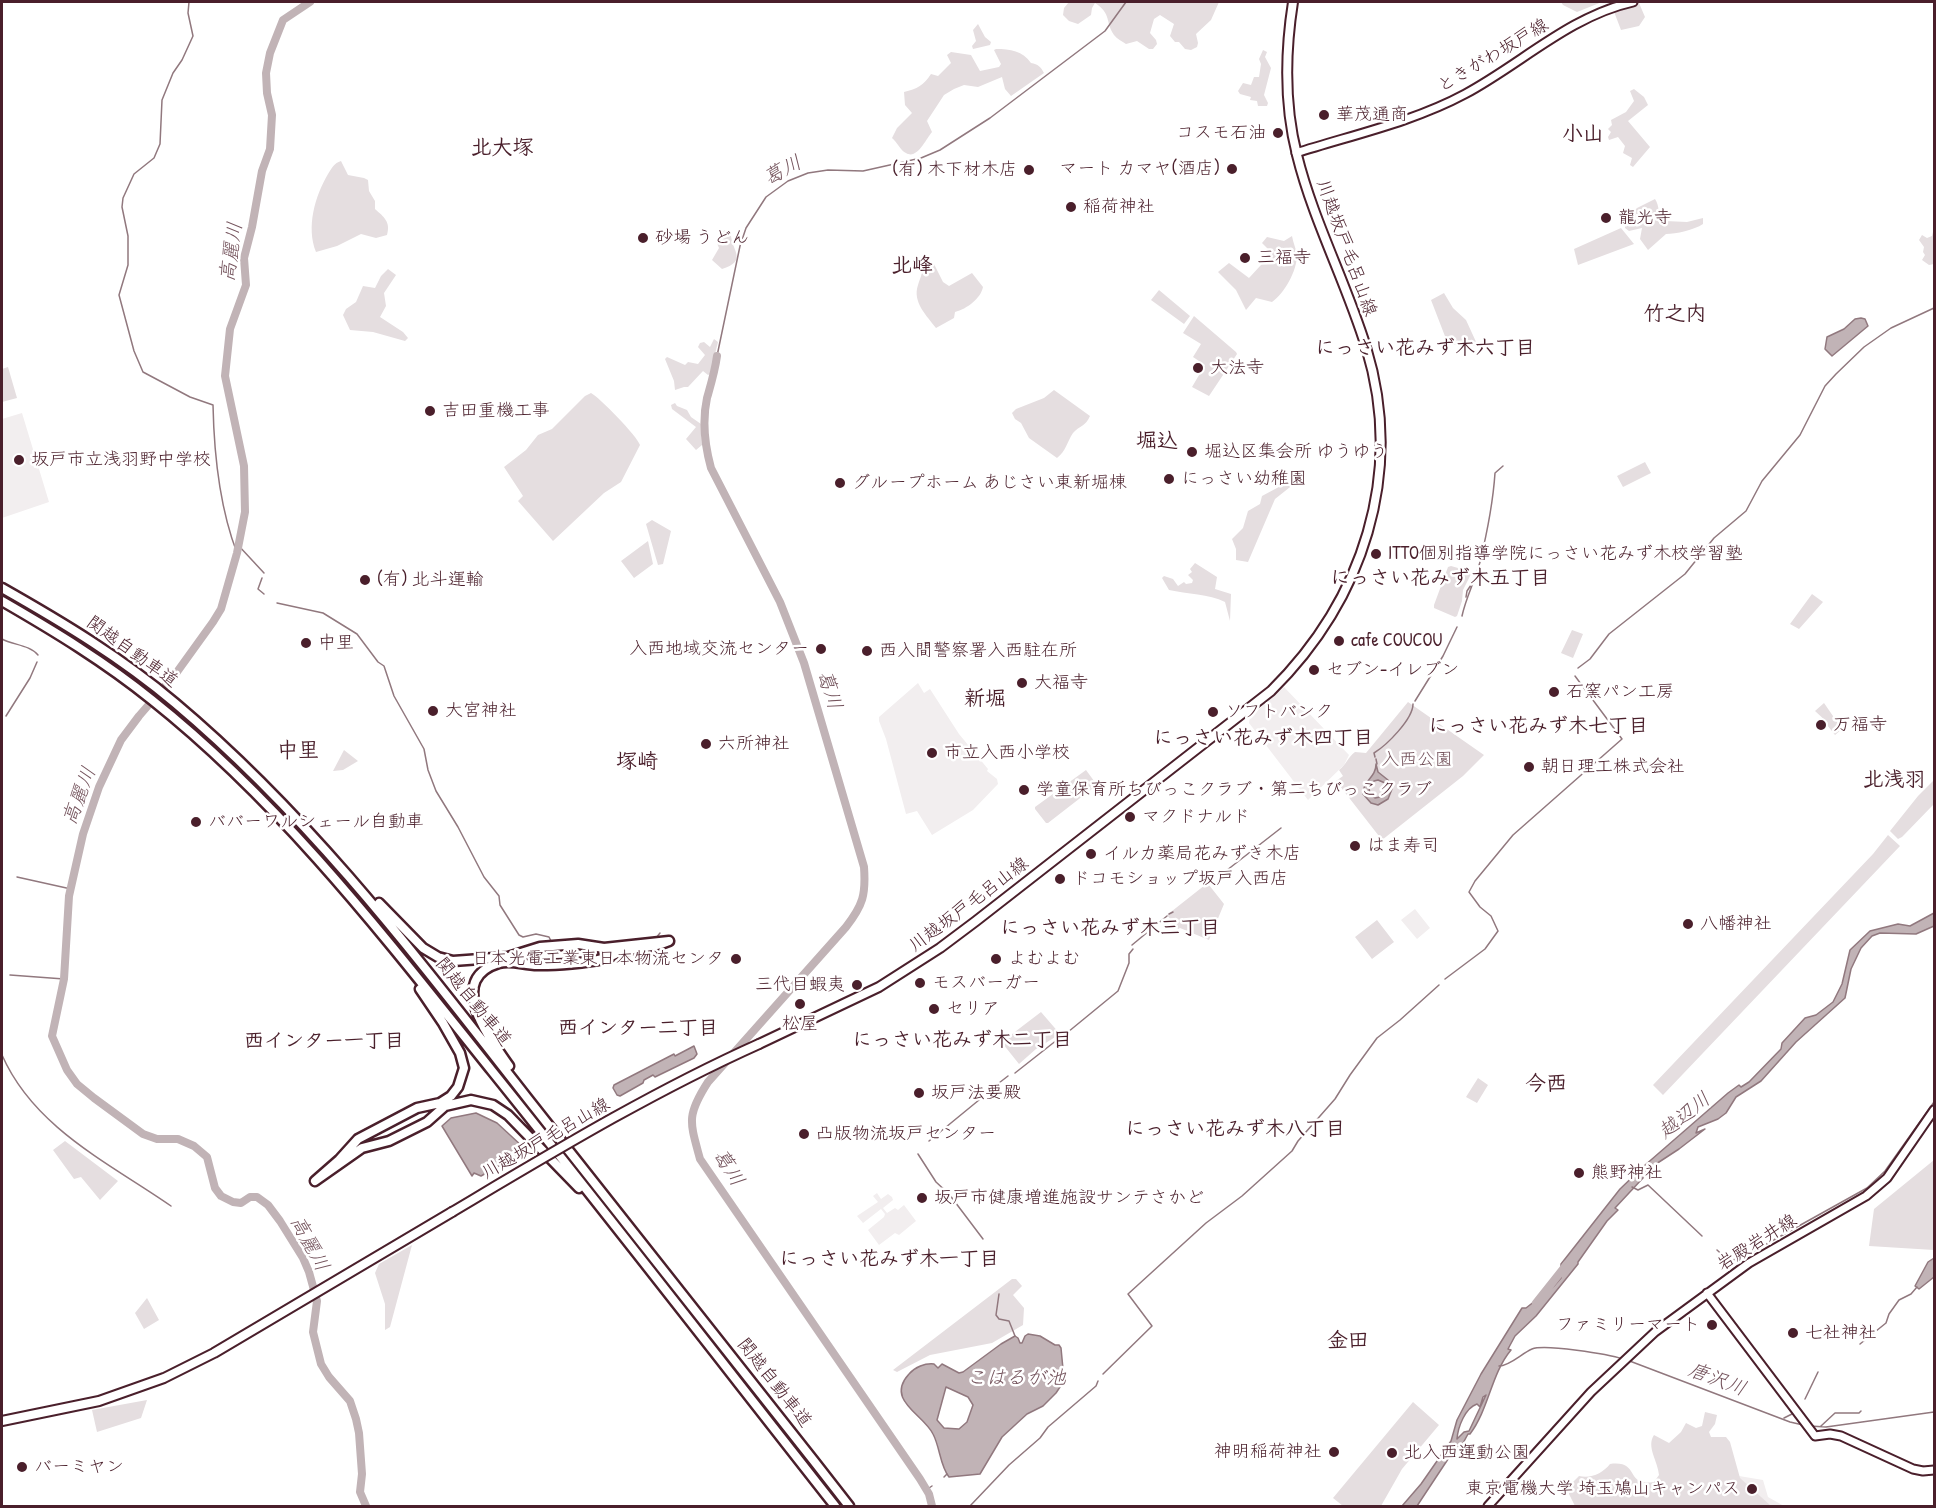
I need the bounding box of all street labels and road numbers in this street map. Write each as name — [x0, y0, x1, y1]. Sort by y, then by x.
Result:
street label: ときがわ坂戸線 — [1433, 14, 1553, 98]
street label: 川越坂戸毛呂山線 — [1311, 177, 1381, 319]
street label: 関越自動車道 — [82, 612, 182, 692]
street label: 川越坂戸毛呂山線 — [905, 853, 1033, 957]
street label: 関越自動車道 — [431, 953, 515, 1051]
street label: 川越坂戸毛呂山線 — [478, 1094, 614, 1184]
street label: 岩殿岩井線 — [1713, 1210, 1801, 1276]
street label: 関越自動車道 — [732, 1334, 816, 1432]

